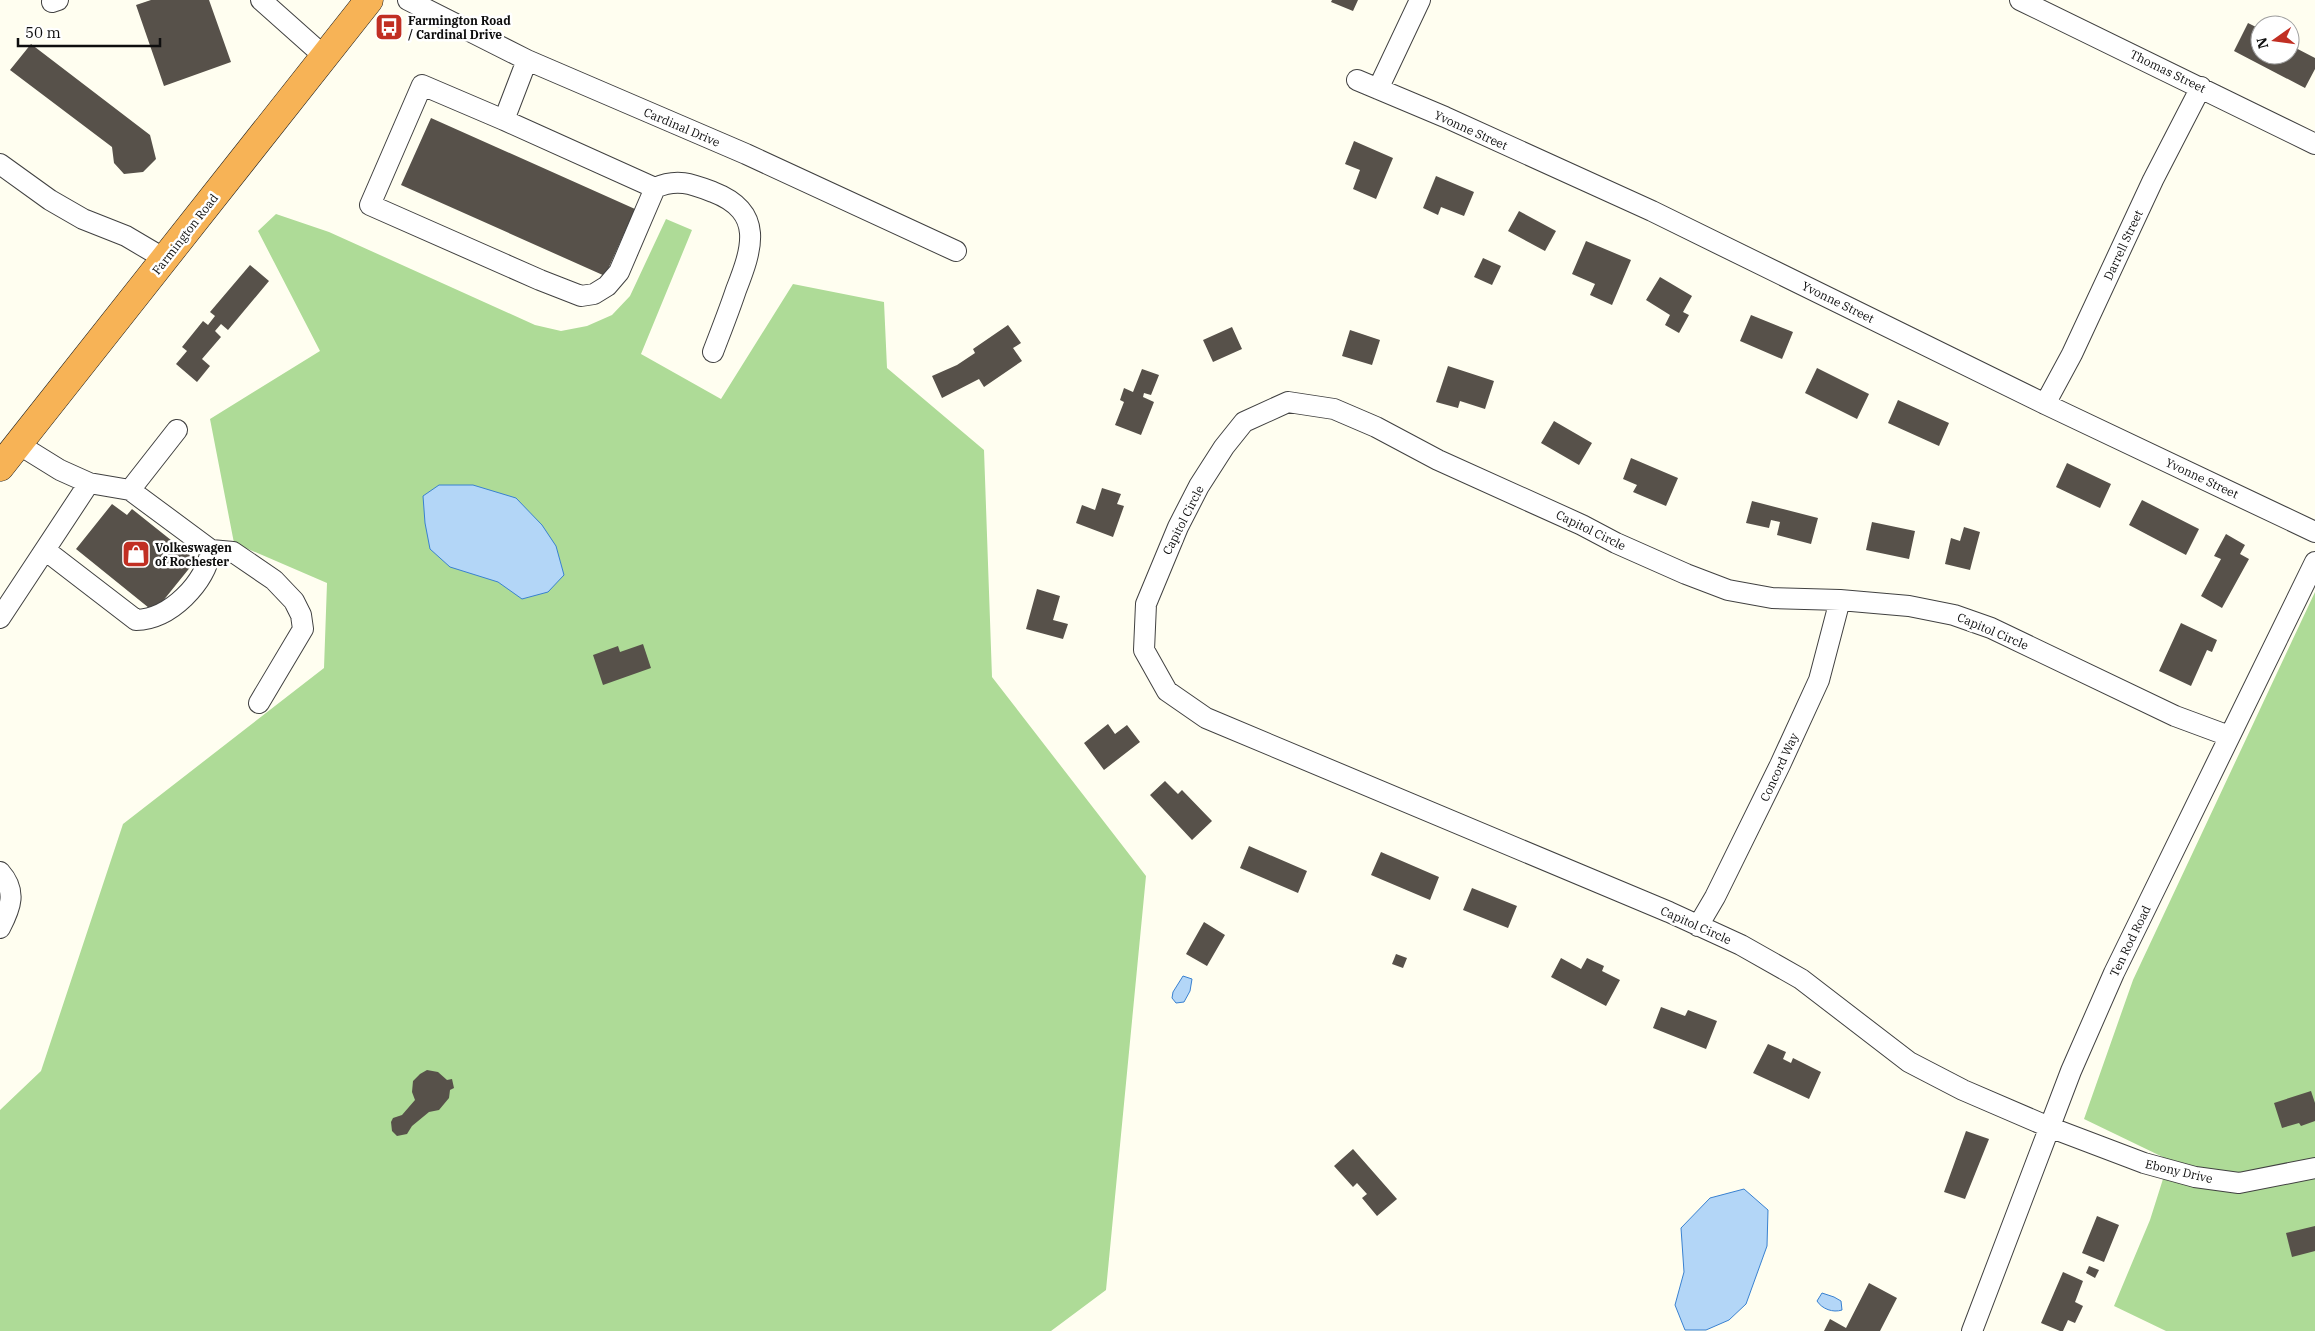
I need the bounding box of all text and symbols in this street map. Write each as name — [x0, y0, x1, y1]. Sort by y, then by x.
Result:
bus stop icon: Farmington Road / Cardinal Drive — [374, 12, 404, 42]
place label: Farmington Road / Cardinal Drive — [408, 13, 511, 42]
scale bar — [18, 15, 160, 47]
north arrow — [2250, 15, 2300, 65]
text: 50 m — [25, 23, 61, 42]
text: N — [2252, 36, 2272, 51]
street label: Thomas Street — [2128, 46, 2208, 96]
street label: Cardinal Drive — [642, 104, 722, 150]
street label: Yvonne Street — [1432, 107, 1510, 153]
street label: Farmington Road — [149, 191, 221, 277]
street label: Darrell Street — [2100, 207, 2146, 283]
street label: Yvonne Street — [1799, 278, 1877, 326]
street label: Yvonne Street — [2163, 455, 2241, 501]
street label: Capitol Circle — [1159, 483, 1207, 557]
street label: Capitol Circle — [1554, 507, 1628, 553]
shop icon: Volkeswagen of Rochester — [121, 539, 151, 569]
place label: Volkeswagen of Rochester — [155, 540, 232, 569]
street label: Capitol Circle — [1955, 609, 2031, 653]
street label: Concord Way — [1757, 730, 1802, 804]
street label: Capitol Circle — [1658, 903, 1734, 947]
street label: Ten Rod Road — [2106, 903, 2154, 979]
street label: Ebony Drive — [2144, 1156, 2214, 1186]

